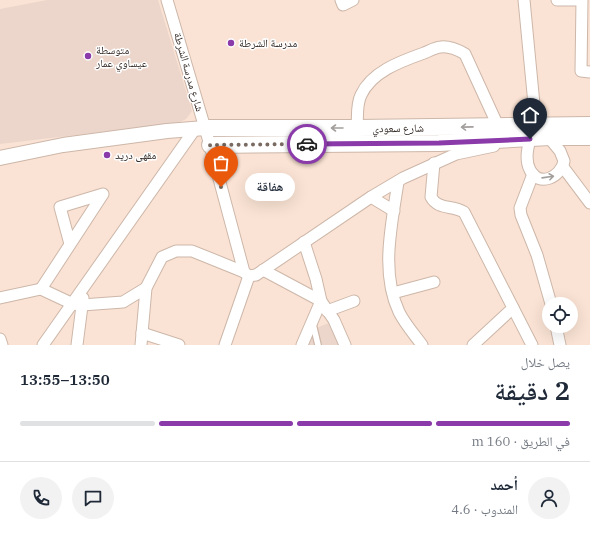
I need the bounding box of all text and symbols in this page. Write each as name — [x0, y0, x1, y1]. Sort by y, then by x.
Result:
street label: شارع مدرسة الشرطة — [171, 31, 207, 113]
place label: مدرسة الشرطة — [239, 36, 297, 50]
marker: مدرسة الشرطة — [226, 38, 236, 48]
place label: متوسطة عيساوي عمار — [95, 43, 148, 72]
marker: متوسطة عيساوي عمار — [83, 51, 93, 61]
pin — [513, 98, 547, 139]
icon: home — [519, 104, 541, 126]
street label: شارع سعودي — [372, 121, 424, 137]
one-way arrow — [461, 123, 474, 131]
courier — [287, 124, 327, 164]
one-way arrow — [331, 124, 344, 132]
icon: car — [296, 133, 318, 155]
pin — [204, 146, 238, 187]
place label: مقهى دريد — [115, 148, 156, 162]
marker: مقهى دريد — [102, 150, 112, 160]
icon: bag — [210, 152, 232, 174]
callout: هفاقة — [245, 173, 295, 201]
one-way arrow — [541, 174, 554, 181]
text: هفاقة — [256, 178, 284, 195]
map controls — [542, 297, 578, 333]
button: locate — [542, 297, 578, 333]
text: يصل خلال — [521, 354, 570, 371]
text: 13:50–13:55 — [20, 370, 110, 389]
text: 2 دقيقة — [494, 373, 570, 407]
text: في الطريق · 160 m — [471, 433, 570, 450]
text: أحمد — [491, 475, 518, 494]
button: phone — [20, 477, 62, 519]
button: chat — [72, 477, 114, 519]
button: person — [528, 477, 570, 519]
text: المندوب · 4.6 — [451, 501, 518, 518]

